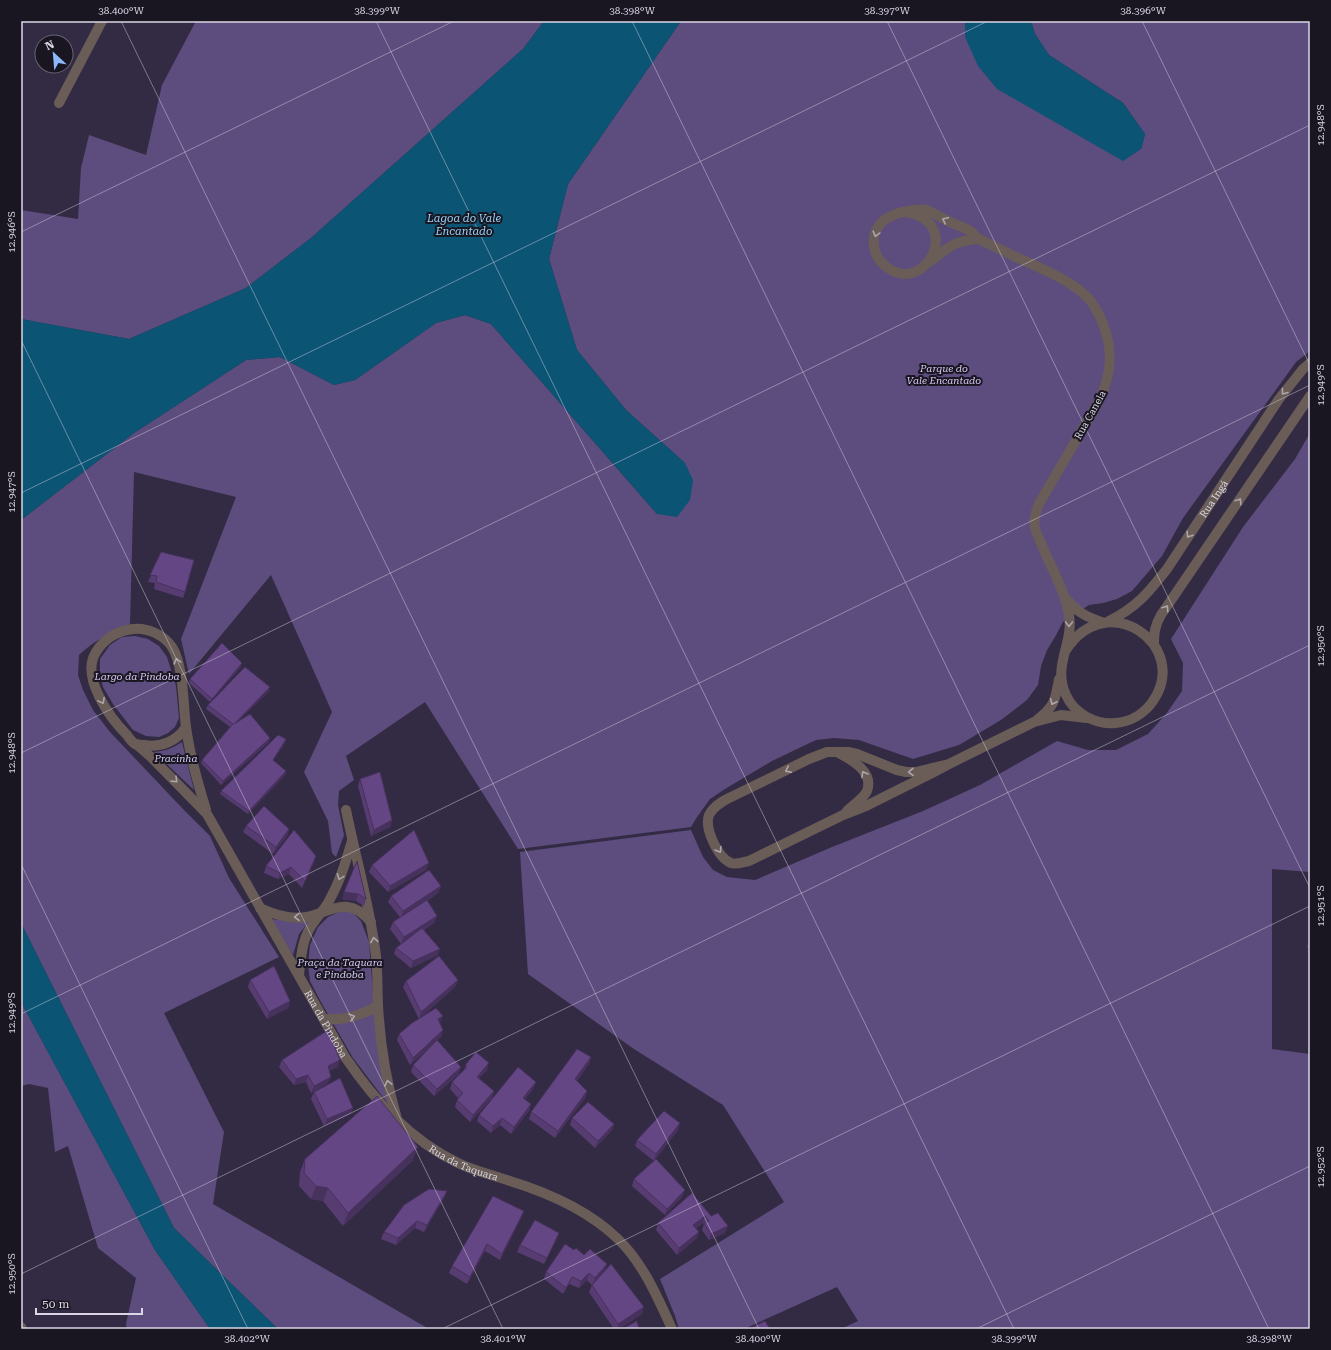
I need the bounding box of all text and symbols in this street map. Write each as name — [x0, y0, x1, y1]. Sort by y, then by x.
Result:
text: 38.400°W — [98, 5, 145, 16]
text: 38.399°W — [354, 5, 401, 16]
text: 38.398°W — [609, 5, 656, 16]
text: 38.397°W — [864, 5, 911, 16]
text: 38.396°W — [1120, 5, 1167, 16]
north arrow — [34, 34, 74, 74]
text: N — [43, 38, 57, 53]
text: 12.948°S — [1315, 104, 1326, 146]
text: 12.946°S — [6, 211, 17, 253]
water label: Lagoa do Vale Encantado — [426, 212, 501, 238]
one-way arrow — [942, 217, 950, 225]
one-way arrow — [872, 231, 881, 238]
park label: Parque do Vale Encantado — [907, 363, 981, 386]
text: 12.949°S — [1315, 364, 1326, 406]
street label: Rua Canela — [1072, 388, 1108, 441]
one-way arrow — [1281, 388, 1289, 395]
text: 12.947°S — [6, 471, 17, 513]
street label: Rua Ingá — [1197, 478, 1230, 519]
one-way arrow — [1234, 498, 1242, 505]
one-way arrow — [1186, 531, 1194, 538]
one-way arrow — [1161, 606, 1168, 613]
one-way arrow — [1065, 621, 1073, 627]
text: 12.950°S — [1315, 625, 1326, 667]
one-way arrow — [174, 658, 182, 664]
park label: Largo da Pindoba — [93, 671, 180, 682]
one-way arrow — [97, 697, 105, 705]
one-way arrow — [1050, 698, 1058, 705]
text: 12.948°S — [6, 732, 17, 774]
park label: Pracinha — [154, 753, 197, 764]
one-way arrow — [785, 765, 792, 772]
one-way arrow — [908, 767, 914, 776]
one-way arrow — [861, 770, 869, 778]
one-way arrow — [170, 775, 178, 783]
one-way arrow — [714, 846, 721, 853]
one-way arrow — [337, 874, 345, 881]
text: 12.951°S — [1315, 885, 1326, 927]
one-way arrow — [294, 913, 300, 922]
one-way arrow — [370, 937, 379, 943]
park label: Praça da Taquara e Pindoba — [296, 957, 383, 980]
street label: Rua da Pindoba — [303, 988, 350, 1060]
text: 12.949°S — [6, 992, 17, 1034]
one-way arrow — [349, 1013, 356, 1022]
one-way arrow — [384, 1080, 392, 1086]
street label: Rua da Taquara — [427, 1142, 500, 1182]
text: 12.952°S — [1315, 1146, 1326, 1188]
text: 12.950°S — [6, 1253, 17, 1295]
scale bar — [36, 1290, 142, 1316]
text: 50 m — [42, 1297, 69, 1311]
text: 38.402°W — [224, 1333, 271, 1344]
text: 38.401°W — [480, 1333, 527, 1344]
text: 38.400°W — [735, 1333, 782, 1344]
text: 38.399°W — [991, 1333, 1038, 1344]
text: 38.398°W — [1246, 1333, 1293, 1344]

